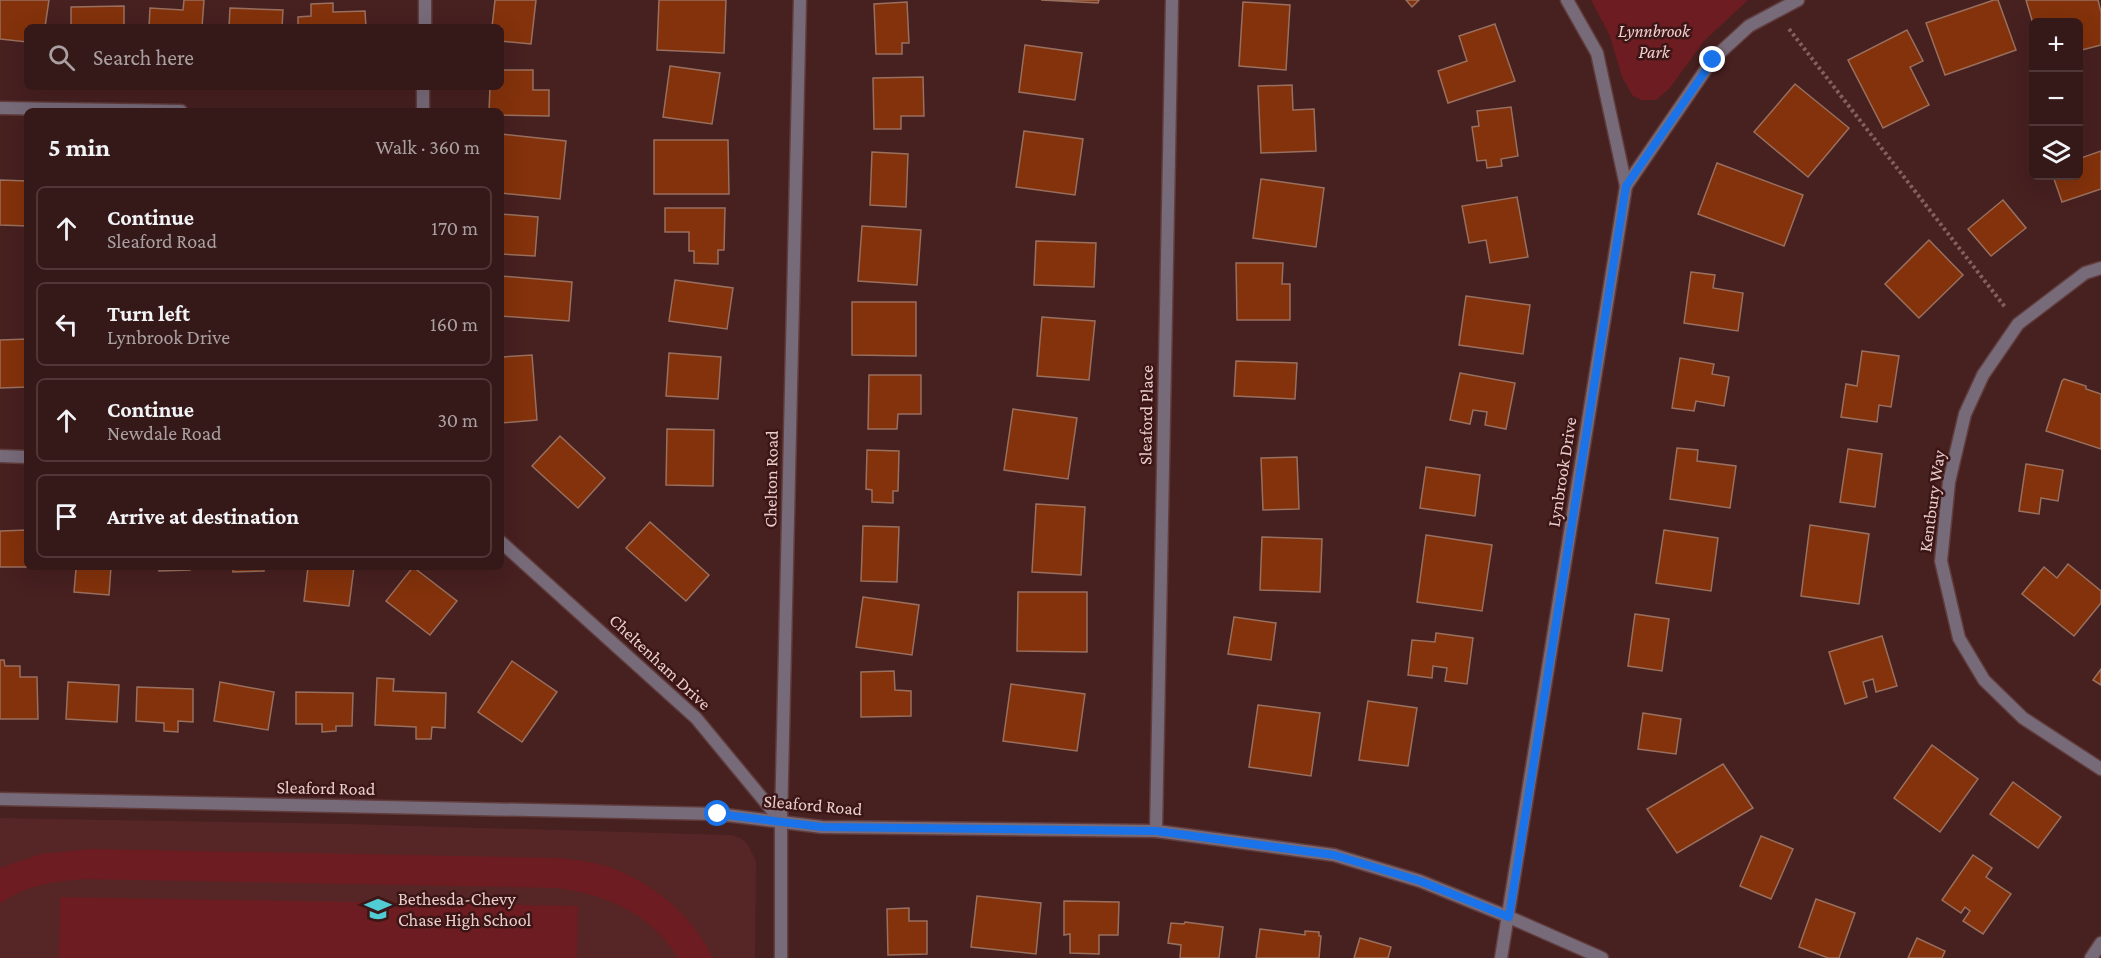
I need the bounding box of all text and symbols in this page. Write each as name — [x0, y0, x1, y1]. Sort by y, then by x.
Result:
map controls — [2029, 18, 2083, 180]
button: + — [2029, 18, 2083, 72]
park label: Lynnbrook Park — [1618, 21, 1691, 62]
search box — [24, 24, 504, 90]
icon: search — [45, 41, 78, 74]
text: Search here — [93, 45, 194, 70]
route end — [1699, 46, 1725, 72]
button: − — [2029, 72, 2083, 126]
button: layers — [2029, 126, 2083, 180]
text: 5 min — [48, 133, 110, 162]
text: Walk · 360 m — [375, 136, 480, 158]
text: Continue — [107, 205, 194, 230]
icon: ahead — [50, 212, 83, 245]
text: 170 m — [431, 217, 478, 239]
text: Sleaford Road — [107, 230, 217, 252]
text: Turn left — [107, 301, 190, 326]
icon: left — [50, 308, 83, 341]
text: 160 m — [430, 313, 478, 335]
text: Lynbrook Drive — [107, 326, 230, 348]
street label: Sleaford Place — [1135, 365, 1157, 465]
text: Continue — [107, 397, 194, 422]
icon: ahead — [50, 404, 83, 437]
text: 30 m — [437, 409, 478, 431]
street label: Lynbrook Drive — [1543, 416, 1581, 528]
text: Newdale Road — [107, 422, 221, 444]
street label: Chelton Road — [760, 430, 782, 528]
street label: Kentbury Way — [1915, 448, 1949, 553]
icon: arrive — [50, 500, 83, 533]
text: Arrive at destination — [107, 504, 299, 529]
street label: Cheltenham Drive — [605, 610, 715, 714]
street label: Sleaford Road — [276, 777, 376, 799]
street label: Sleaford Road — [763, 791, 864, 819]
route start — [704, 800, 730, 826]
place label: Bethesda-Chevy Chase High School — [398, 889, 532, 930]
school or university icon: Bethesda-Chevy Chase High School — [363, 894, 393, 924]

